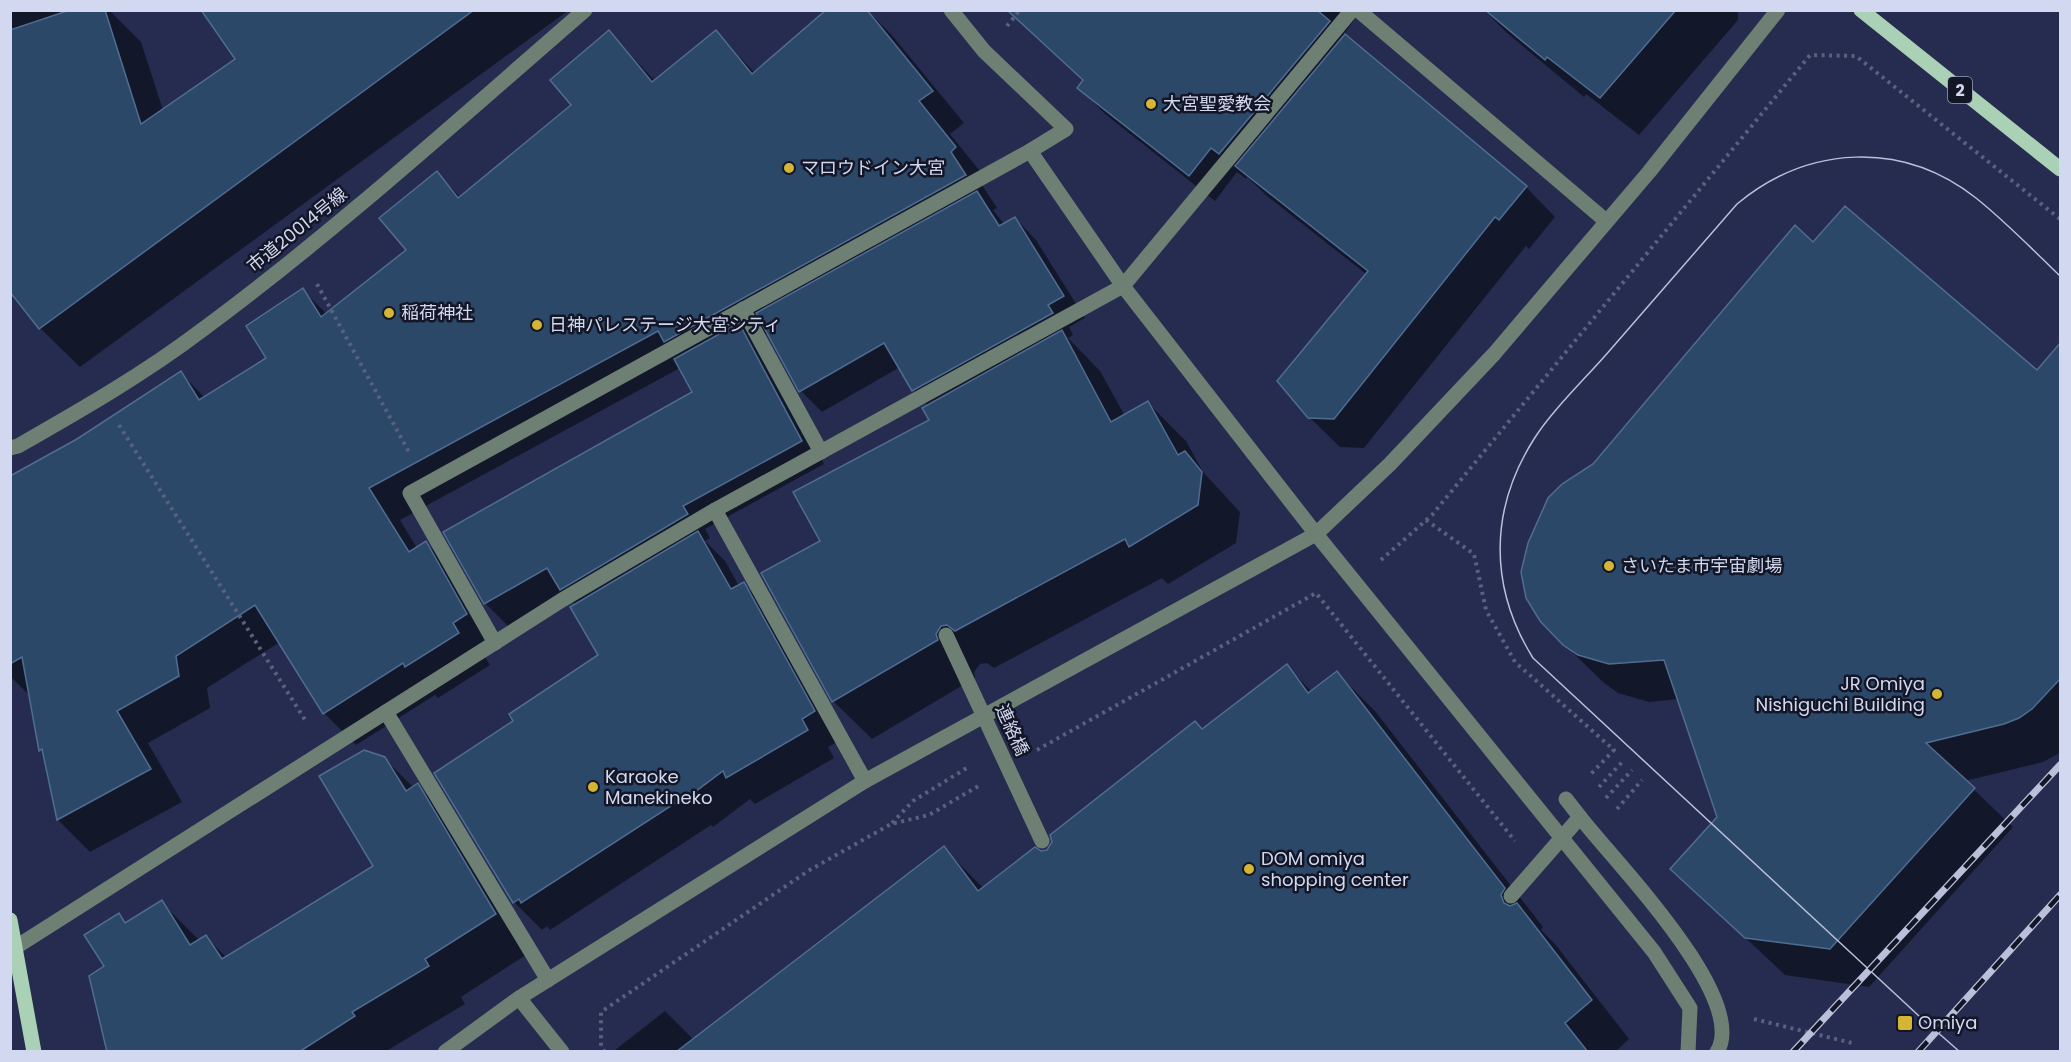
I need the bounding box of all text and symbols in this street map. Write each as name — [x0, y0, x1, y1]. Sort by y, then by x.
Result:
road number: 2 — [1948, 77, 1972, 103]
place label: 大宮聖愛教会 — [1163, 91, 1271, 116]
marker: 大宮聖愛教会 — [1144, 97, 1158, 111]
place label: マロウドイン大宮 — [801, 155, 945, 180]
marker: マロウドイン大宮 — [782, 161, 796, 175]
street label: 市道20014号線 — [241, 181, 352, 278]
place label: 稲荷神社 — [401, 300, 473, 325]
marker: 稲荷神社 — [382, 306, 396, 320]
place label: 日神パレステージ大宮シティ — [549, 312, 782, 337]
marker: 日神パレステージ大宮シティ — [530, 318, 544, 332]
place label: さいたま市宇宙劇場 — [1621, 553, 1782, 578]
marker: さいたま市宇宙劇場 — [1602, 559, 1616, 573]
place label: JR Omiya Nishiguchi Building — [1756, 671, 1925, 717]
marker: JR Omiya Nishiguchi Building — [1930, 687, 1944, 701]
street label: 連絡橋 — [990, 700, 1035, 760]
place label: Karaoke Manekineko — [605, 764, 713, 810]
marker: Karaoke Manekineko — [586, 780, 600, 794]
place label: DOM omiya shopping center — [1261, 846, 1409, 892]
marker: DOM omiya shopping center — [1242, 862, 1256, 876]
place label: Omiya — [1918, 1010, 1977, 1035]
marker: Omiya — [1896, 1014, 1914, 1032]

